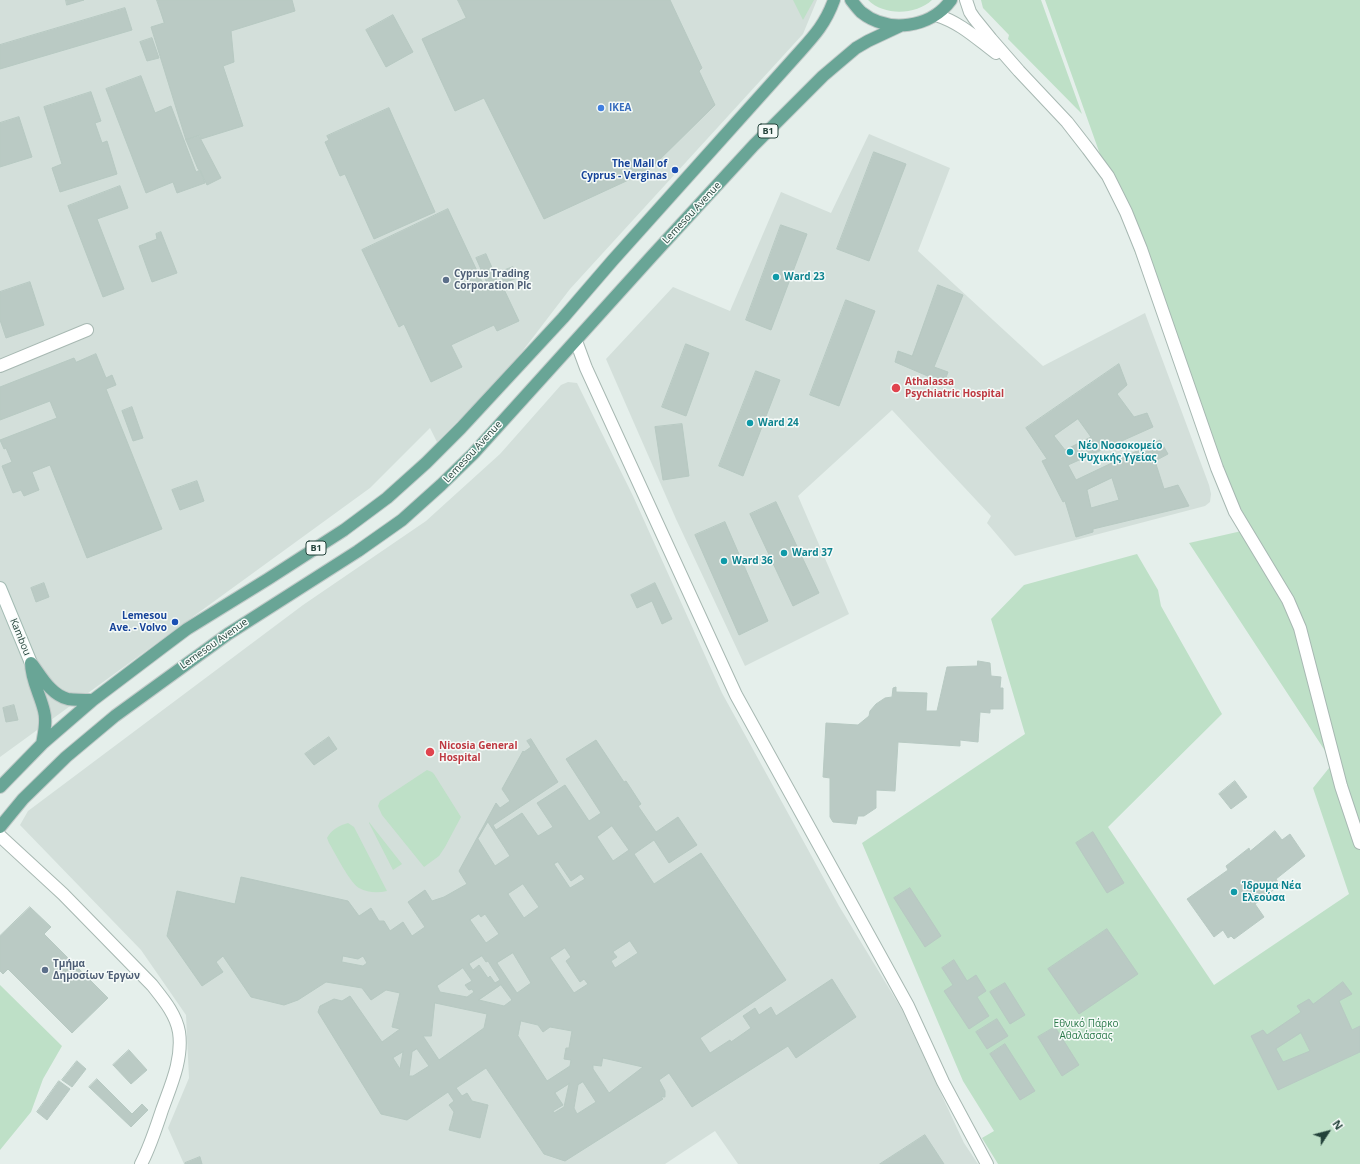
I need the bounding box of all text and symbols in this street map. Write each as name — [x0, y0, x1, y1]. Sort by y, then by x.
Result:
place label: IKEA — [609, 102, 631, 114]
marker: IKEA — [596, 103, 606, 113]
road number: B1 — [758, 124, 778, 138]
place label: The Mall of Cyprus - Verginas — [581, 158, 667, 182]
marker: The Mall of Cyprus - Verginas — [670, 165, 680, 175]
street label: Lemesou Avenue — [660, 180, 724, 246]
place label: Cyprus Trading Corporation Plc — [454, 268, 531, 292]
place label: Ward 23 — [784, 271, 825, 283]
marker: Ward 23 — [771, 272, 781, 282]
marker: Cyprus Trading Corporation Plc — [441, 275, 451, 285]
place label: Athalassa Psychiatric Hospital — [905, 376, 1004, 400]
marker: Athalassa Psychiatric Hospital — [890, 382, 902, 394]
place label: Ward 24 — [758, 417, 799, 429]
marker: Ward 24 — [745, 418, 755, 428]
street label: Lemesou Avenue — [441, 419, 505, 485]
place label: Νέο Νοσοκομείο Ψυχικής Υγείας — [1078, 440, 1162, 464]
marker: Νέο Νοσοκομείο Ψυχικής Υγείας — [1065, 447, 1075, 457]
road number: B1 — [306, 541, 326, 555]
place label: Ward 37 — [792, 547, 833, 559]
marker: Ward 37 — [779, 548, 789, 558]
place label: Ward 36 — [732, 555, 773, 567]
marker: Ward 36 — [719, 556, 729, 566]
place label: Lemesou Ave. - Volvo — [110, 610, 167, 634]
street label: Lemesou Avenue — [178, 616, 250, 672]
street label: Kambou — [7, 617, 33, 657]
marker: Lemesou Ave. - Volvo — [170, 617, 180, 627]
place label: Nicosia General Hospital — [439, 740, 517, 764]
marker: Nicosia General Hospital — [424, 746, 436, 758]
place label: Ίδρυμα Νέα Ελεούσα — [1242, 880, 1301, 904]
marker: Ίδρυμα Νέα Ελεούσα — [1229, 887, 1239, 897]
place label: Τμήμα Δημοσίων Έργων — [53, 958, 140, 982]
marker: Τμήμα Δημοσίων Έργων — [40, 965, 50, 975]
park label: Εθνικό Πάρκο Αθαλάσσας — [1054, 1018, 1118, 1042]
north arrow — [1308, 1112, 1348, 1152]
text: N — [1329, 1117, 1347, 1133]

